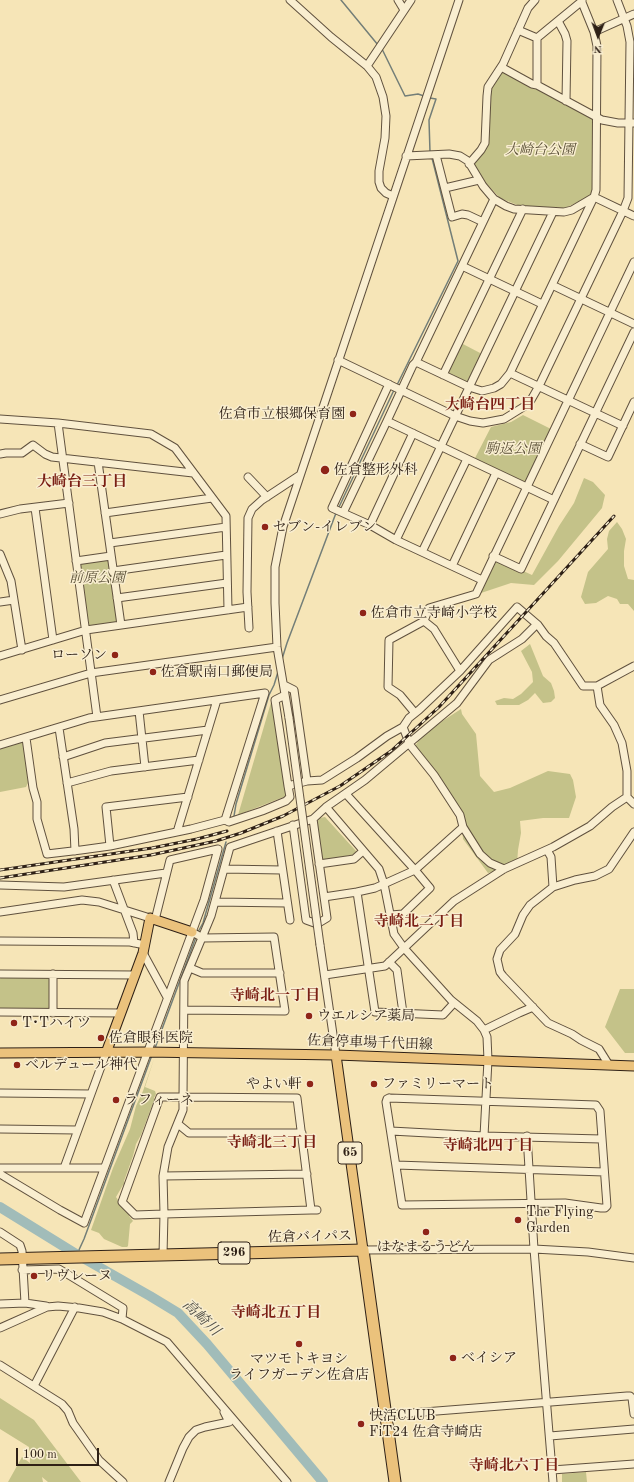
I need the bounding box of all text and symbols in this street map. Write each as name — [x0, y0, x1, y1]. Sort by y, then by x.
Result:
north arrow — [578, 16, 618, 56]
text: N — [593, 43, 602, 54]
park label: 大崎台公園 — [505, 142, 575, 158]
district label: 大崎台四丁目 — [445, 396, 535, 414]
place label: 佐倉市立根郷保育園 — [219, 406, 345, 422]
marker: 佐倉市立根郷保育園 — [348, 409, 358, 419]
park label: 駒返公園 — [485, 441, 541, 457]
place label: 佐倉整形外科 — [334, 462, 418, 478]
marker: 佐倉整形外科 — [319, 464, 331, 476]
district label: 大崎台三丁目 — [37, 473, 127, 491]
place label: セブン-イレブン — [273, 519, 376, 535]
marker: セブン-イレブン — [260, 522, 270, 532]
park label: 前原公園 — [69, 570, 125, 586]
place label: 佐倉市立寺崎小学校 — [371, 605, 497, 621]
marker: 佐倉市立寺崎小学校 — [358, 608, 368, 618]
place label: ローソン — [51, 647, 107, 663]
marker: ローソン — [110, 650, 120, 660]
place label: 佐倉駅南口郵便局 — [161, 664, 273, 680]
marker: 佐倉駅南口郵便局 — [148, 667, 158, 677]
district label: 寺崎北二丁目 — [374, 913, 464, 931]
district label: 寺崎北一丁目 — [230, 987, 320, 1005]
place label: ウエルシア薬局 — [317, 1008, 415, 1024]
marker: ウエルシア薬局 — [304, 1011, 314, 1021]
place label: T･Tハイツ — [22, 1015, 91, 1031]
marker: T･Tハイツ — [9, 1018, 19, 1028]
place label: 佐倉眼科医院 — [109, 1030, 193, 1046]
street label: 佐倉停車場千代田線 — [307, 1032, 433, 1054]
marker: 佐倉眼科医院 — [96, 1033, 106, 1043]
place label: ベルデュール神代 — [25, 1057, 137, 1073]
marker: ベルデュール神代 — [12, 1060, 22, 1070]
place label: やよい軒 — [246, 1076, 302, 1092]
place label: ファミリーマート — [382, 1076, 494, 1092]
marker: やよい軒 — [305, 1079, 315, 1089]
marker: ファミリーマート — [369, 1079, 379, 1089]
place label: ラフィーネ — [124, 1092, 194, 1108]
marker: ラフィーネ — [111, 1095, 121, 1105]
district label: 寺崎北三丁目 — [227, 1134, 317, 1152]
district label: 寺崎北四丁目 — [443, 1137, 533, 1155]
road number: 65 — [338, 1142, 362, 1164]
place label: The Flying Garden — [526, 1204, 594, 1236]
marker: The Flying Garden — [513, 1215, 523, 1225]
marker: はなまるうどん — [421, 1227, 431, 1237]
street label: 佐倉バイパス — [268, 1228, 352, 1246]
place label: はなまるうどん — [377, 1239, 475, 1255]
road number: 296 — [218, 1242, 250, 1264]
place label: リヴレーヌ — [42, 1268, 112, 1284]
marker: リヴレーヌ — [29, 1271, 39, 1281]
water label: 高崎川 — [179, 1296, 223, 1340]
district label: 寺崎北五丁目 — [231, 1304, 321, 1322]
marker: マツモトキヨシ ライフガーデン佐倉店 — [294, 1339, 304, 1349]
place label: ベイシア — [461, 1350, 517, 1366]
place label: マツモトキヨシ ライフガーデン佐倉店 — [229, 1351, 369, 1384]
marker: ベイシア — [448, 1353, 458, 1363]
place label: 快活CLUB FiT24 佐倉寺崎店 — [369, 1408, 482, 1440]
marker: 快活CLUB FiT24 佐倉寺崎店 — [356, 1419, 366, 1429]
scale bar — [18, 1440, 101, 1466]
text: 100 m — [23, 1449, 57, 1461]
district label: 寺崎北六丁目 — [469, 1457, 559, 1475]

